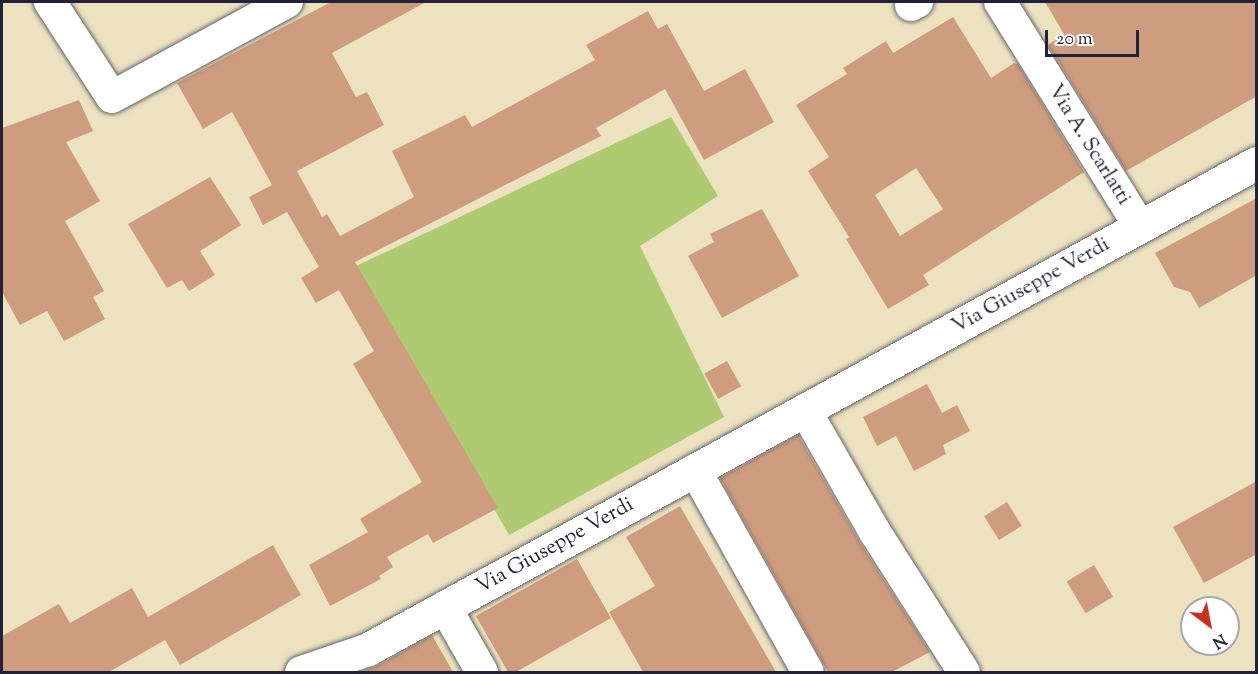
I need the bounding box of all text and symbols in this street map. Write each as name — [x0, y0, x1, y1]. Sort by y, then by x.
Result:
scale bar — [1048, 18, 1142, 56]
text: 20 m — [1056, 27, 1093, 53]
street label: Via A. Scarlatti — [1042, 80, 1136, 210]
street label: Via Giuseppe Verdi — [948, 232, 1114, 340]
street label: Via Giuseppe Verdi — [472, 492, 638, 600]
north arrow — [1180, 596, 1240, 656]
text: N — [1207, 627, 1230, 653]

